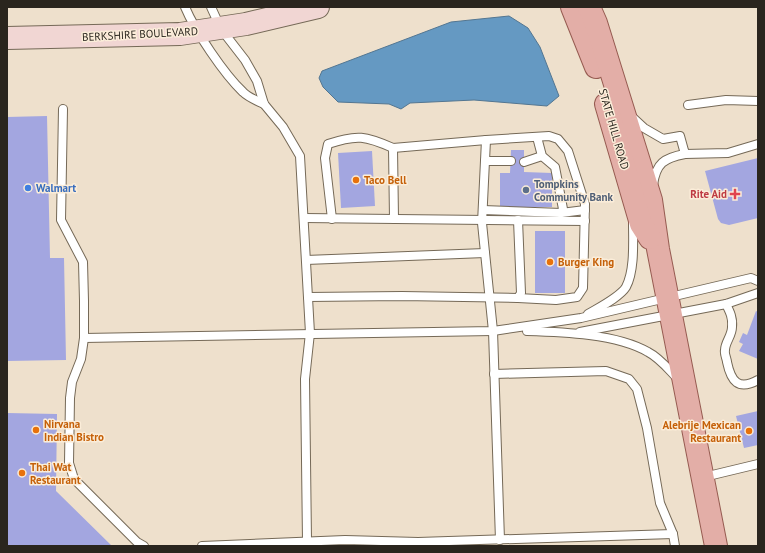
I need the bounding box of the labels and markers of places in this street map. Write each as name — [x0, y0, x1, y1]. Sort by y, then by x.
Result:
place label: Taco Bell — [364, 173, 407, 187]
marker: Taco Bell — [351, 175, 361, 185]
place label: Tompkins Community Bank — [534, 177, 613, 204]
place label: Walmart — [36, 181, 76, 195]
marker: Walmart — [23, 183, 33, 193]
marker: Tompkins Community Bank — [521, 185, 531, 195]
place label: Rite Aid — [690, 187, 727, 201]
marker: Rite Aid — [730, 189, 740, 199]
place label: Burger King — [558, 255, 614, 269]
marker: Burger King — [545, 257, 555, 267]
place label: Nirvana Indian Bistro — [44, 417, 104, 444]
place label: Alebrije Mexican Restaurant — [662, 418, 741, 445]
marker: Nirvana Indian Bistro — [31, 425, 41, 435]
marker: Alebrije Mexican Restaurant — [744, 426, 754, 436]
place label: Thai Wat Restaurant — [30, 460, 81, 487]
marker: Thai Wat Restaurant — [17, 468, 27, 478]

